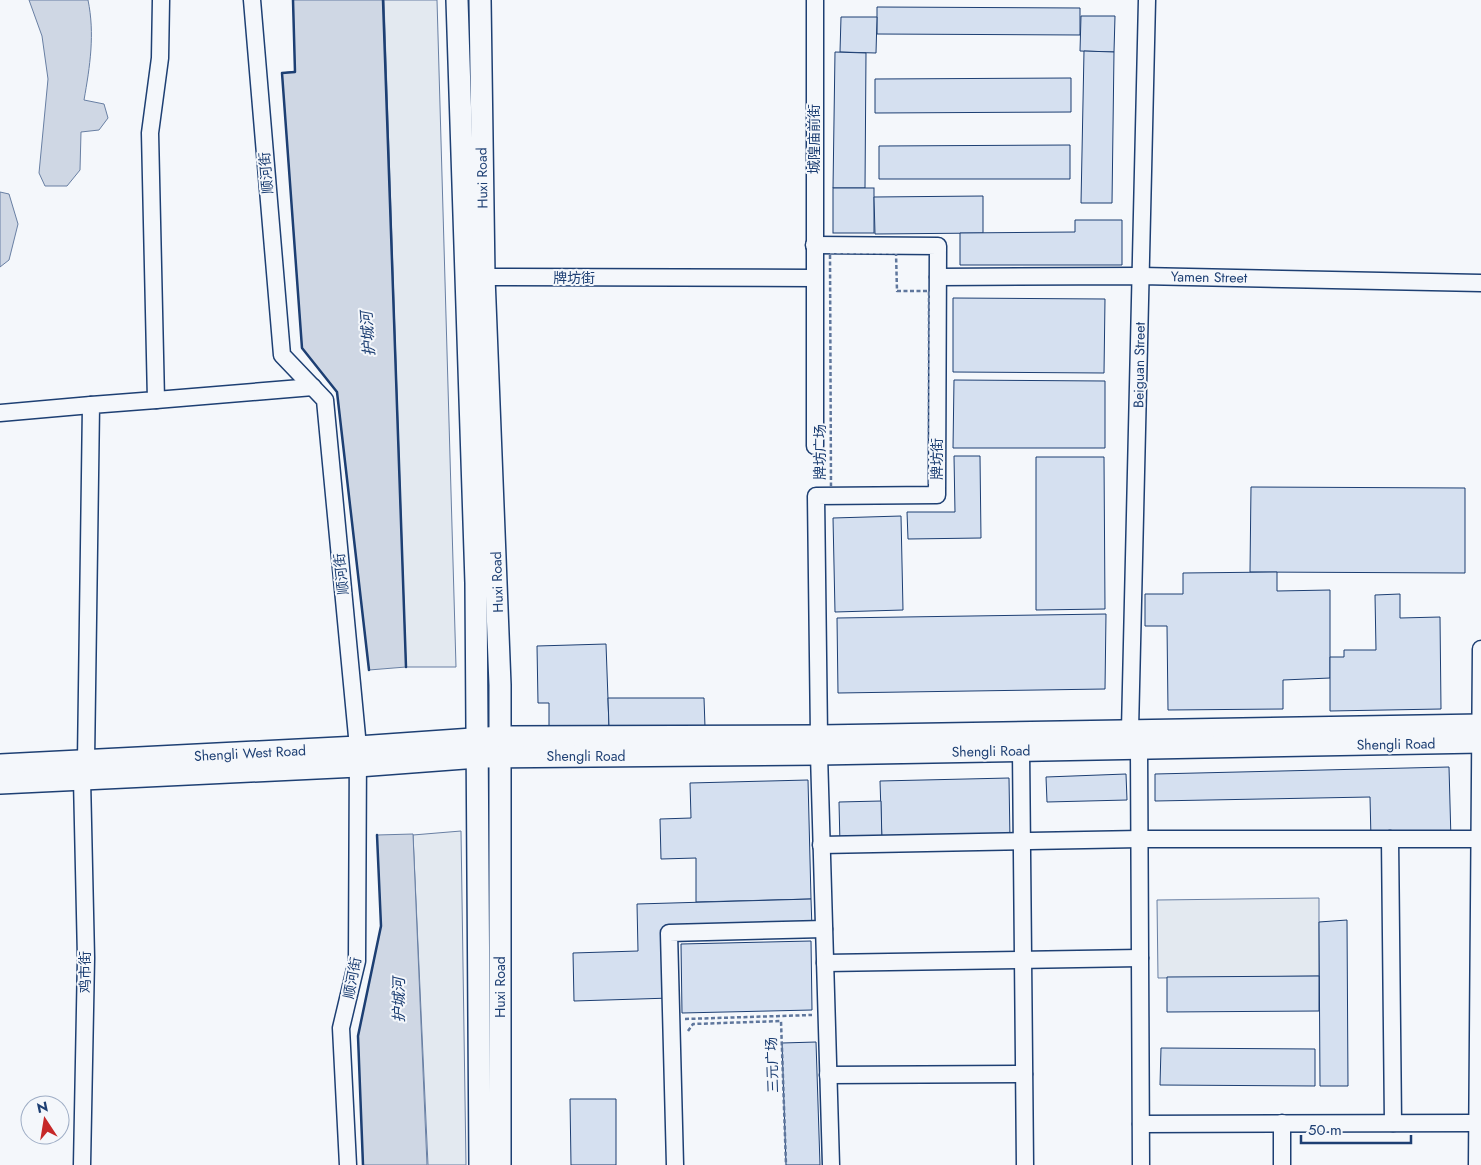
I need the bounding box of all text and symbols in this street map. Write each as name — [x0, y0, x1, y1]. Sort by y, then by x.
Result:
street label: 城隍庙前街 — [804, 104, 824, 174]
street label: Huxi Road — [471, 147, 493, 209]
street label: 顺河街 — [254, 151, 278, 195]
street label: Yamen Street — [1171, 266, 1248, 288]
street label: 牌坊街 — [553, 268, 595, 288]
water label: 护城河 — [355, 308, 381, 357]
street label: Beiguan Street — [1128, 321, 1150, 408]
street label: 牌坊广场 — [810, 424, 830, 480]
street label: 牌坊街 — [927, 438, 947, 480]
street label: Huxi Road — [486, 551, 508, 613]
street label: 顺河街 — [329, 552, 353, 596]
street label: Shengli Road — [1356, 733, 1436, 755]
street label: Shengli West Road — [194, 740, 306, 766]
street label: Shengli Road — [951, 740, 1031, 762]
street label: Shengli Road — [547, 746, 625, 766]
street label: 鸡市街 — [75, 951, 95, 993]
street label: 顺河街 — [338, 955, 366, 1001]
street label: Huxi Road — [490, 956, 510, 1018]
water label: 护城河 — [388, 975, 410, 1023]
street label: 三元广场 — [761, 1037, 783, 1093]
north arrow — [20, 1095, 70, 1145]
text: N — [35, 1096, 50, 1118]
scale bar — [1301, 1112, 1411, 1144]
text: 50 m — [1308, 1119, 1342, 1141]

